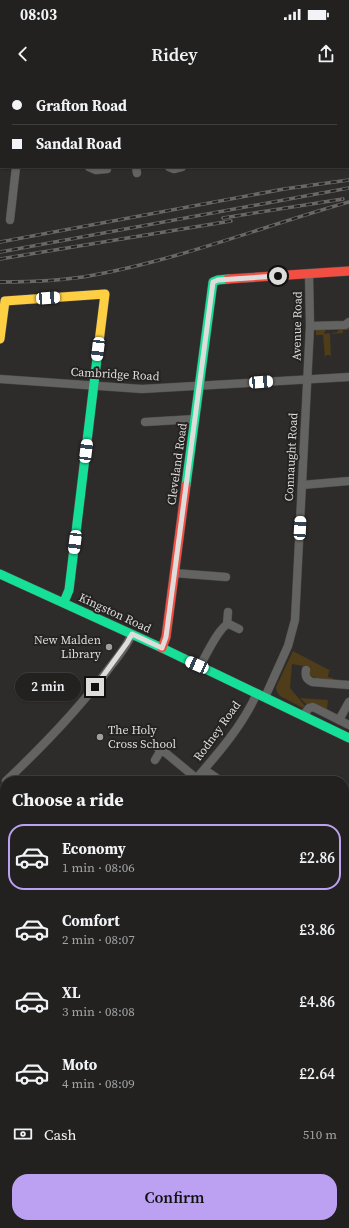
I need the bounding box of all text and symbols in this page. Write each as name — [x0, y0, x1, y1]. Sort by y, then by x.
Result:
text: 08:03 — [20, 4, 57, 25]
text: Ridey — [151, 42, 198, 67]
icon: back — [12, 43, 34, 65]
icon: share — [315, 43, 337, 65]
text: Grafton Road — [36, 95, 127, 116]
text: Sandal Road — [36, 133, 121, 154]
route start — [269, 267, 287, 285]
car — [36, 291, 60, 305]
street label: Avenue Road — [288, 291, 306, 361]
car — [91, 336, 105, 362]
street label: Cambridge Road — [70, 364, 160, 384]
car — [249, 375, 273, 389]
street label: Connaught Road — [281, 412, 301, 502]
street label: Cleveland Road — [163, 422, 191, 506]
car — [79, 438, 93, 464]
car — [293, 516, 307, 540]
car — [68, 529, 82, 555]
street label: Kingston Road — [76, 589, 154, 637]
place label: New Malden Library — [34, 632, 102, 662]
marker: New Malden Library — [104, 642, 114, 652]
car — [184, 655, 210, 675]
callout: 2 min — [15, 673, 81, 701]
text: 2 min — [31, 678, 65, 695]
route end — [86, 678, 104, 696]
street label: Rodney Road — [190, 698, 244, 764]
place label: The Holy Cross School — [108, 722, 176, 752]
marker: The Holy Cross School — [95, 732, 105, 742]
text: Choose a ride — [12, 787, 124, 812]
text: Economy — [62, 838, 126, 859]
icon: car — [14, 839, 50, 875]
text: £2.86 — [299, 847, 335, 868]
text: 1 min · 08:06 — [62, 859, 135, 876]
text: Comfort — [62, 910, 120, 931]
icon: car — [14, 911, 50, 947]
text: £3.86 — [299, 919, 335, 940]
text: 2 min · 08:07 — [62, 931, 135, 948]
text: XL — [62, 982, 81, 1003]
icon: car — [14, 983, 50, 1019]
text: £4.86 — [299, 991, 335, 1012]
text: 3 min · 08:08 — [62, 1003, 135, 1020]
text: Moto — [62, 1054, 97, 1075]
icon: car — [14, 1055, 50, 1091]
text: £2.64 — [299, 1063, 335, 1084]
text: 4 min · 08:09 — [62, 1075, 135, 1092]
icon: cash — [12, 1123, 34, 1145]
text: Cash — [44, 1124, 76, 1145]
text: 510 m — [303, 1126, 337, 1143]
button: Confirm — [12, 1174, 337, 1220]

